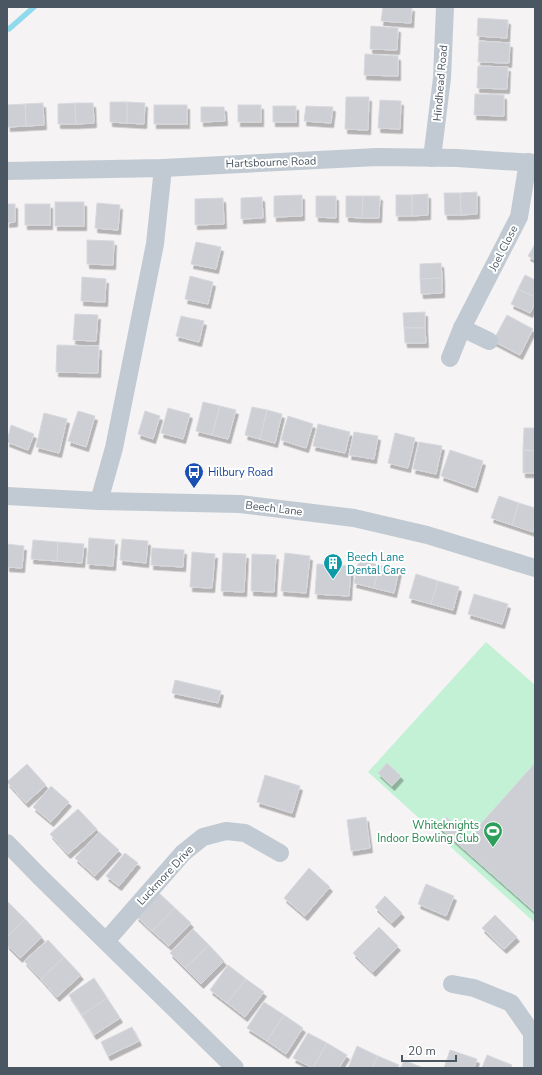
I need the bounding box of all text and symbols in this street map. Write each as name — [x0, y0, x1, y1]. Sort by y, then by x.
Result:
street label: Hindhead Road — [430, 44, 451, 122]
street label: Hartsbourne Road — [225, 153, 317, 172]
street label: Joel Close — [485, 223, 521, 275]
bus stop icon: Hilbury Road — [183, 461, 205, 489]
place label: Hilbury Road — [208, 465, 273, 480]
street label: Beech Lane — [245, 498, 303, 519]
place label: Beech Lane Dental Care — [347, 550, 406, 578]
building icon: Beech Lane Dental Care — [322, 552, 344, 580]
place label: Whiteknights Indoor Bowling Club — [377, 818, 479, 846]
sports icon: Whiteknights Indoor Bowling Club — [482, 820, 504, 848]
street label: Luckmore Drive — [134, 842, 197, 909]
scale bar — [402, 1037, 456, 1063]
text: 20 m — [408, 1043, 436, 1059]

